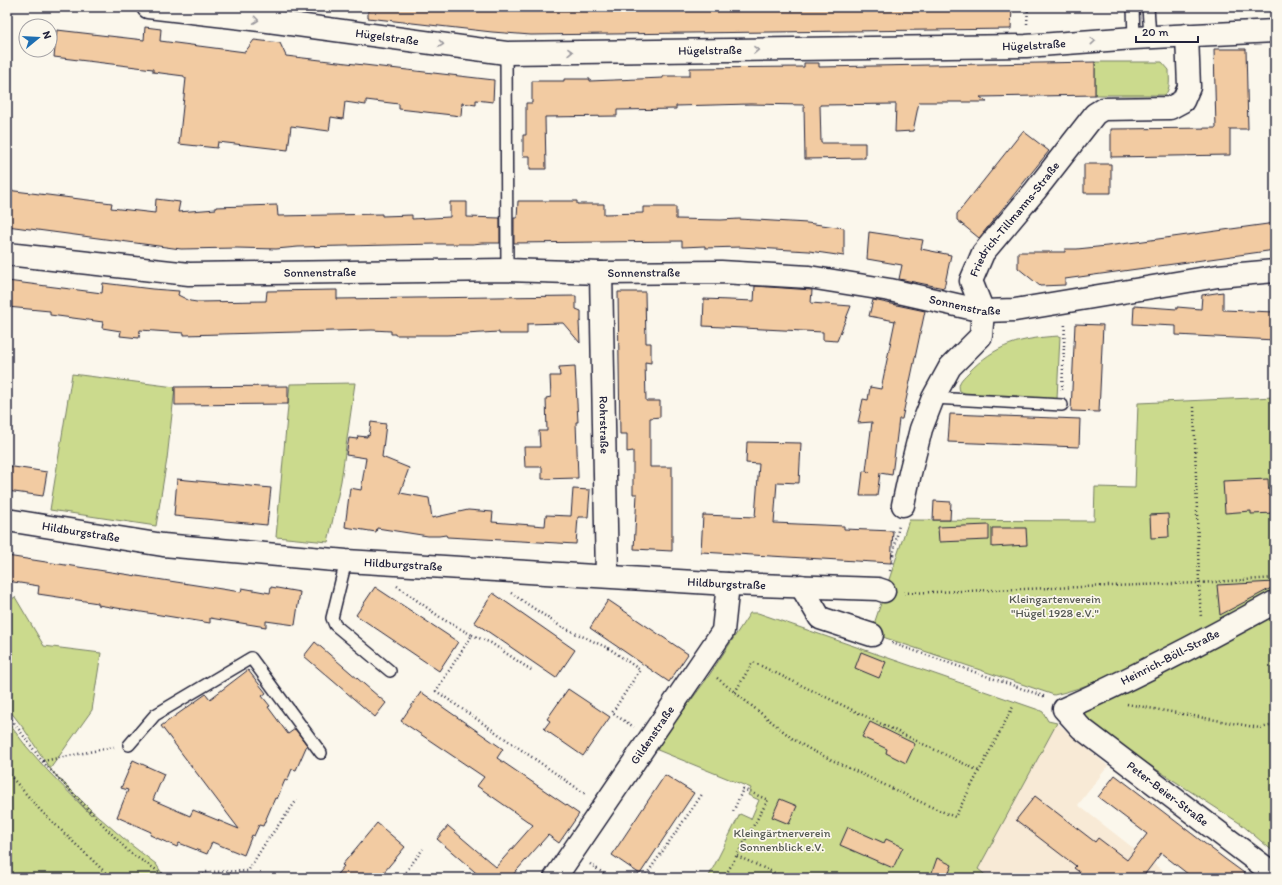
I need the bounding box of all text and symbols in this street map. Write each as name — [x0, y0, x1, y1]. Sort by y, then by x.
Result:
one-way arrow — [253, 15, 259, 24]
north arrow — [18, 18, 58, 58]
scale bar — [1136, 18, 1198, 44]
text: 20 m — [1142, 25, 1169, 39]
street label: Hügelstraße — [355, 26, 420, 48]
text: N — [40, 30, 54, 41]
street label: Hügelstraße — [1002, 36, 1066, 53]
one-way arrow — [1090, 37, 1096, 46]
one-way arrow — [438, 39, 444, 48]
street label: Hügelstraße — [678, 43, 742, 58]
one-way arrow — [753, 46, 759, 54]
one-way arrow — [567, 48, 573, 56]
street label: Friedrich-Tillmanns-Straße — [967, 158, 1063, 279]
street label: Sonnenstraße — [284, 265, 357, 280]
street label: Sonnenstraße — [607, 265, 680, 280]
street label: Sonnenstraße — [928, 292, 1001, 318]
street label: Rohrstraße — [596, 396, 612, 454]
street label: Hildburgstraße — [41, 519, 121, 545]
street label: Hildburgstraße — [363, 555, 443, 574]
street label: Hildburgstraße — [687, 575, 766, 592]
park label: Kleingartenverein "Hügel 1928 e.V." — [1009, 592, 1101, 620]
street label: Heinrich-Böll-Straße — [1118, 626, 1222, 688]
street label: Gildenstraße — [627, 703, 677, 767]
street label: Peter-Beier-Straße — [1124, 758, 1212, 829]
park label: Kleingärtnerverein Sonnenblick e.V. — [734, 826, 831, 854]

